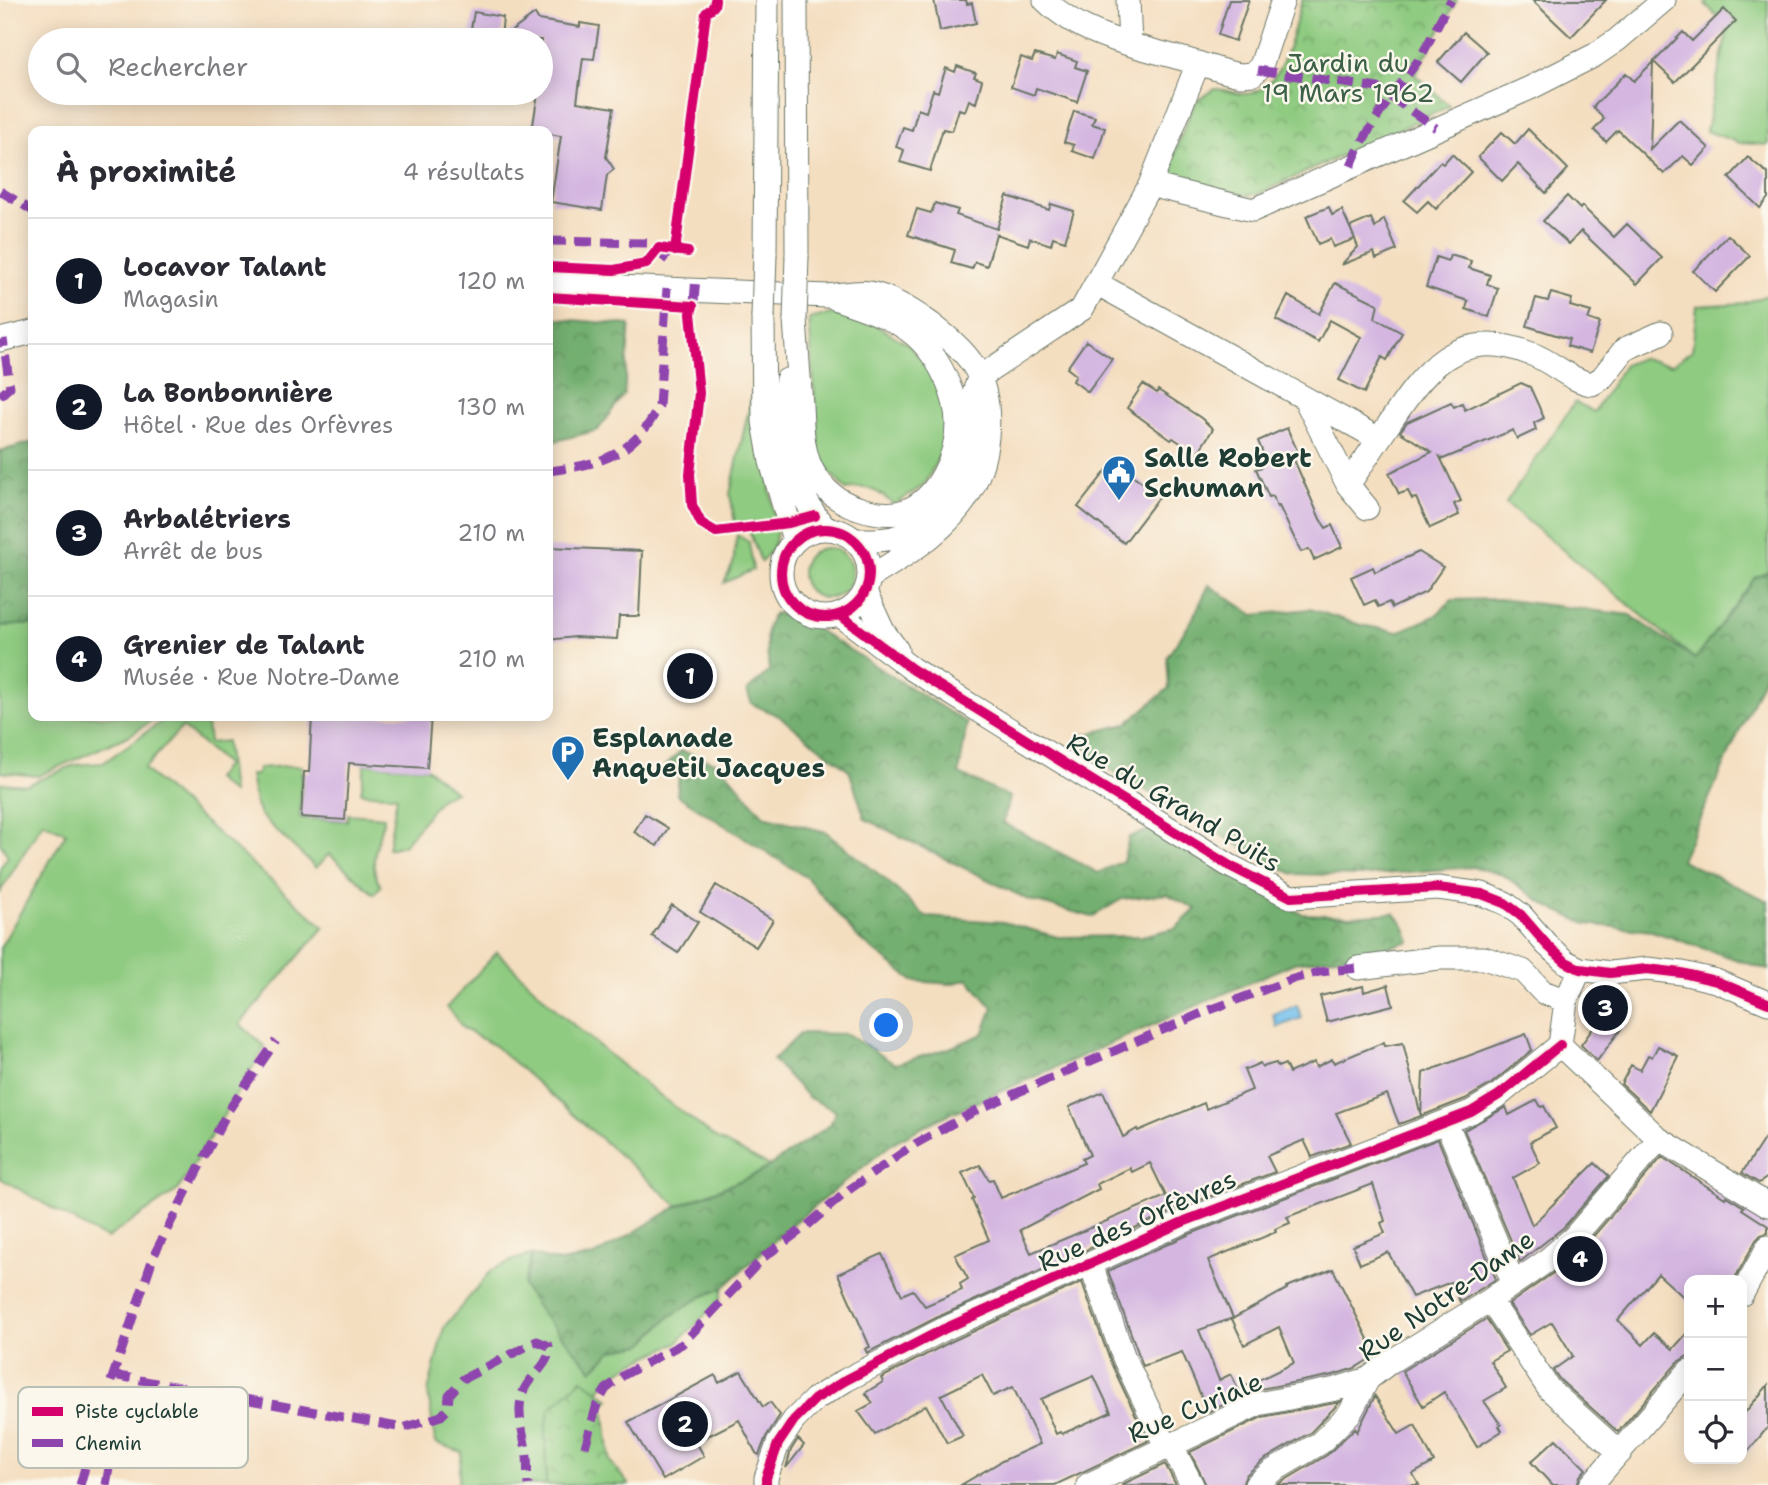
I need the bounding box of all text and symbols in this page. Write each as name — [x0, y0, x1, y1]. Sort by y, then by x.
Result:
search box — [28, 28, 553, 105]
park label: Jardin du 19 Mars 1962 — [1262, 45, 1434, 110]
icon: search — [52, 48, 90, 86]
text: Rechercher — [108, 49, 248, 84]
text: À proximité — [56, 151, 236, 192]
text: 4 résultats — [403, 157, 525, 187]
text: Locavor Talant — [123, 249, 326, 284]
text: 1 — [74, 266, 84, 296]
text: 120 m — [457, 266, 525, 296]
text: Magasin — [123, 284, 219, 314]
text: La Bonbonnière — [123, 375, 333, 410]
text: 2 — [71, 392, 87, 422]
text: 130 m — [457, 392, 525, 422]
text: Hôtel · Rue des Orfèvres — [123, 410, 394, 440]
place label: Salle Robert Schuman — [1144, 440, 1312, 505]
public building icon: Salle Robert Schuman — [1100, 453, 1138, 502]
text: Arbalétriers — [123, 501, 291, 536]
text: 3 — [71, 518, 87, 548]
text: 210 m — [457, 518, 525, 548]
text: Arrêt de bus — [123, 536, 263, 566]
text: Grenier de Talant — [123, 627, 365, 662]
text: 4 — [71, 644, 87, 674]
text: 210 m — [457, 644, 525, 674]
pin: 1 — [667, 650, 713, 702]
text: Musée · Rue Notre-Dame — [123, 662, 400, 692]
place label: Esplanade Anquetil Jacques — [592, 720, 825, 785]
street label: Rue du Grand Puits — [1060, 724, 1288, 880]
parking icon: Esplanade Anquetil Jacques — [549, 733, 587, 782]
pin: 3 — [1582, 982, 1628, 1034]
your location — [869, 1008, 903, 1042]
street label: Rue des Orfèvres — [1033, 1161, 1241, 1279]
street label: Rue Notre-Dame — [1351, 1221, 1541, 1369]
pin: 4 — [1557, 1233, 1603, 1285]
map controls — [1684, 1275, 1747, 1464]
button: + — [1684, 1275, 1747, 1338]
button: − — [1684, 1338, 1747, 1401]
street label: Rue Curiale — [1123, 1363, 1267, 1451]
legend — [18, 1387, 248, 1468]
pin: 2 — [662, 1398, 708, 1450]
text: Piste cyclable — [75, 1399, 199, 1424]
button: locate — [1684, 1401, 1747, 1464]
text: Chemin — [75, 1431, 142, 1456]

